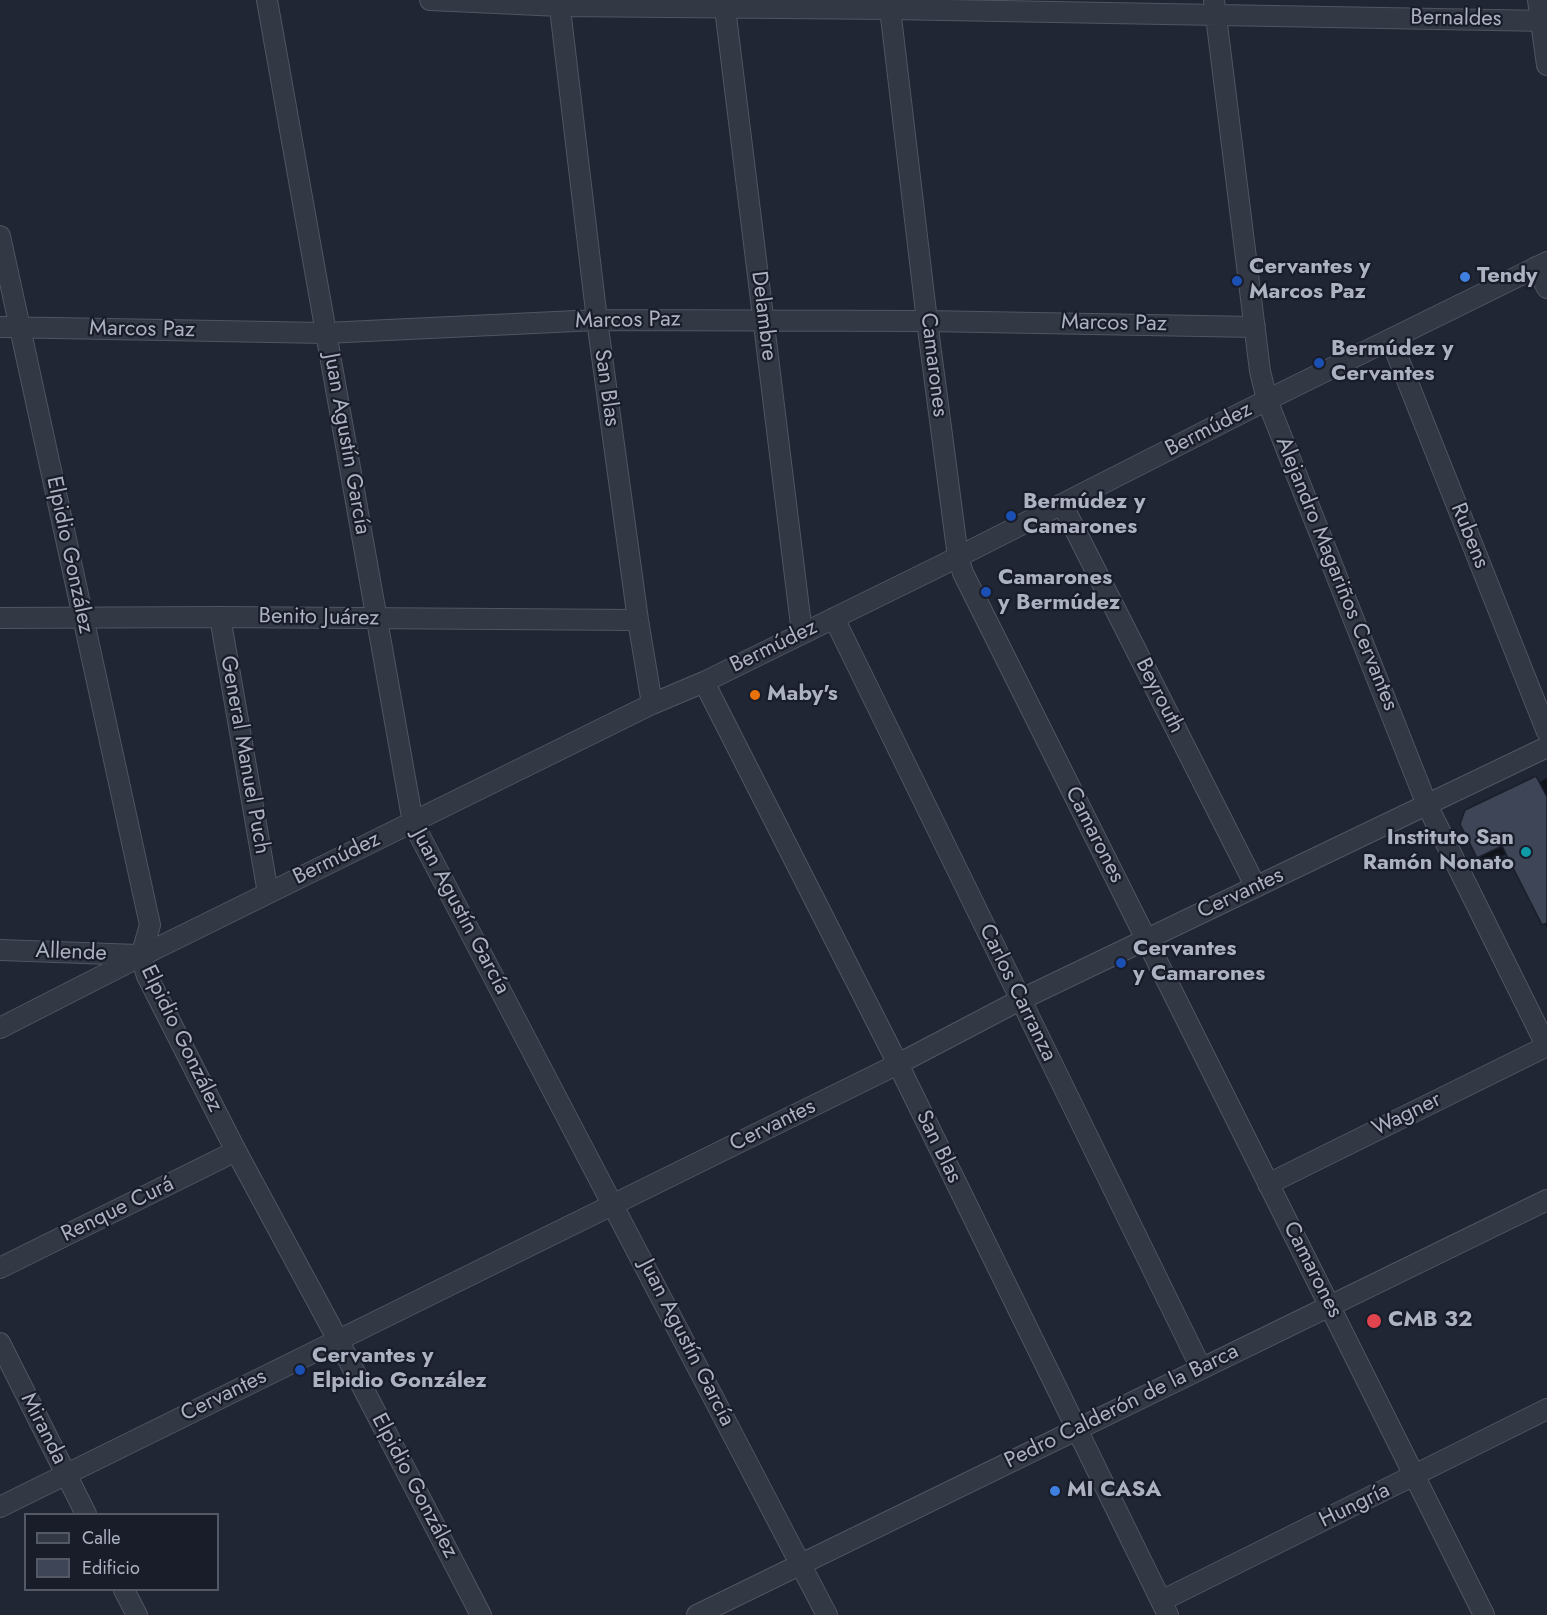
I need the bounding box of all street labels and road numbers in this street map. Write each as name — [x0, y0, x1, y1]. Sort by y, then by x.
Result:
street label: Bernaldes — [1410, 5, 1502, 33]
street label: Delambre — [744, 270, 782, 362]
street label: Marcos Paz — [575, 307, 681, 335]
street label: Marcos Paz — [1061, 310, 1167, 338]
street label: Camarones — [914, 312, 952, 418]
street label: Marcos Paz — [89, 316, 195, 344]
street label: San Blas — [588, 348, 624, 428]
street label: Juan Agustín García — [317, 351, 375, 537]
street label: Bermúdez — [1161, 397, 1257, 463]
street label: Alejandro Magariños Cervantes — [1269, 433, 1403, 715]
street label: Elpidio González — [39, 474, 99, 636]
street label: Rubens — [1444, 499, 1494, 573]
street label: Benito Juárez — [258, 604, 380, 632]
street label: Bermúdez — [726, 615, 822, 679]
street label: General Manuel Puch — [214, 654, 274, 856]
street label: Beyrouth — [1129, 654, 1189, 738]
street label: Camarones — [1059, 783, 1129, 887]
street label: Juan Agustín García — [405, 825, 515, 999]
street label: Bermúdez — [289, 827, 385, 891]
street label: Cervantes — [1194, 863, 1288, 925]
street label: Carlos Carranza — [972, 920, 1062, 1066]
street label: Allende — [35, 939, 107, 967]
street label: Elpidio González — [134, 961, 228, 1117]
street label: Wagner — [1368, 1087, 1446, 1143]
street label: Cervantes — [726, 1094, 820, 1158]
street label: San Blas — [909, 1106, 967, 1188]
street label: Renque Curá — [57, 1171, 179, 1249]
street label: Camarones — [1277, 1218, 1347, 1322]
street label: Juan Agustín García — [633, 1255, 739, 1431]
street label: Pedro Calderón de la Barca — [1001, 1339, 1243, 1475]
street label: Cervantes — [177, 1364, 271, 1428]
street label: Miranda — [14, 1389, 72, 1469]
street label: Elpidio González — [365, 1409, 463, 1563]
street label: Hungría — [1315, 1478, 1395, 1534]

